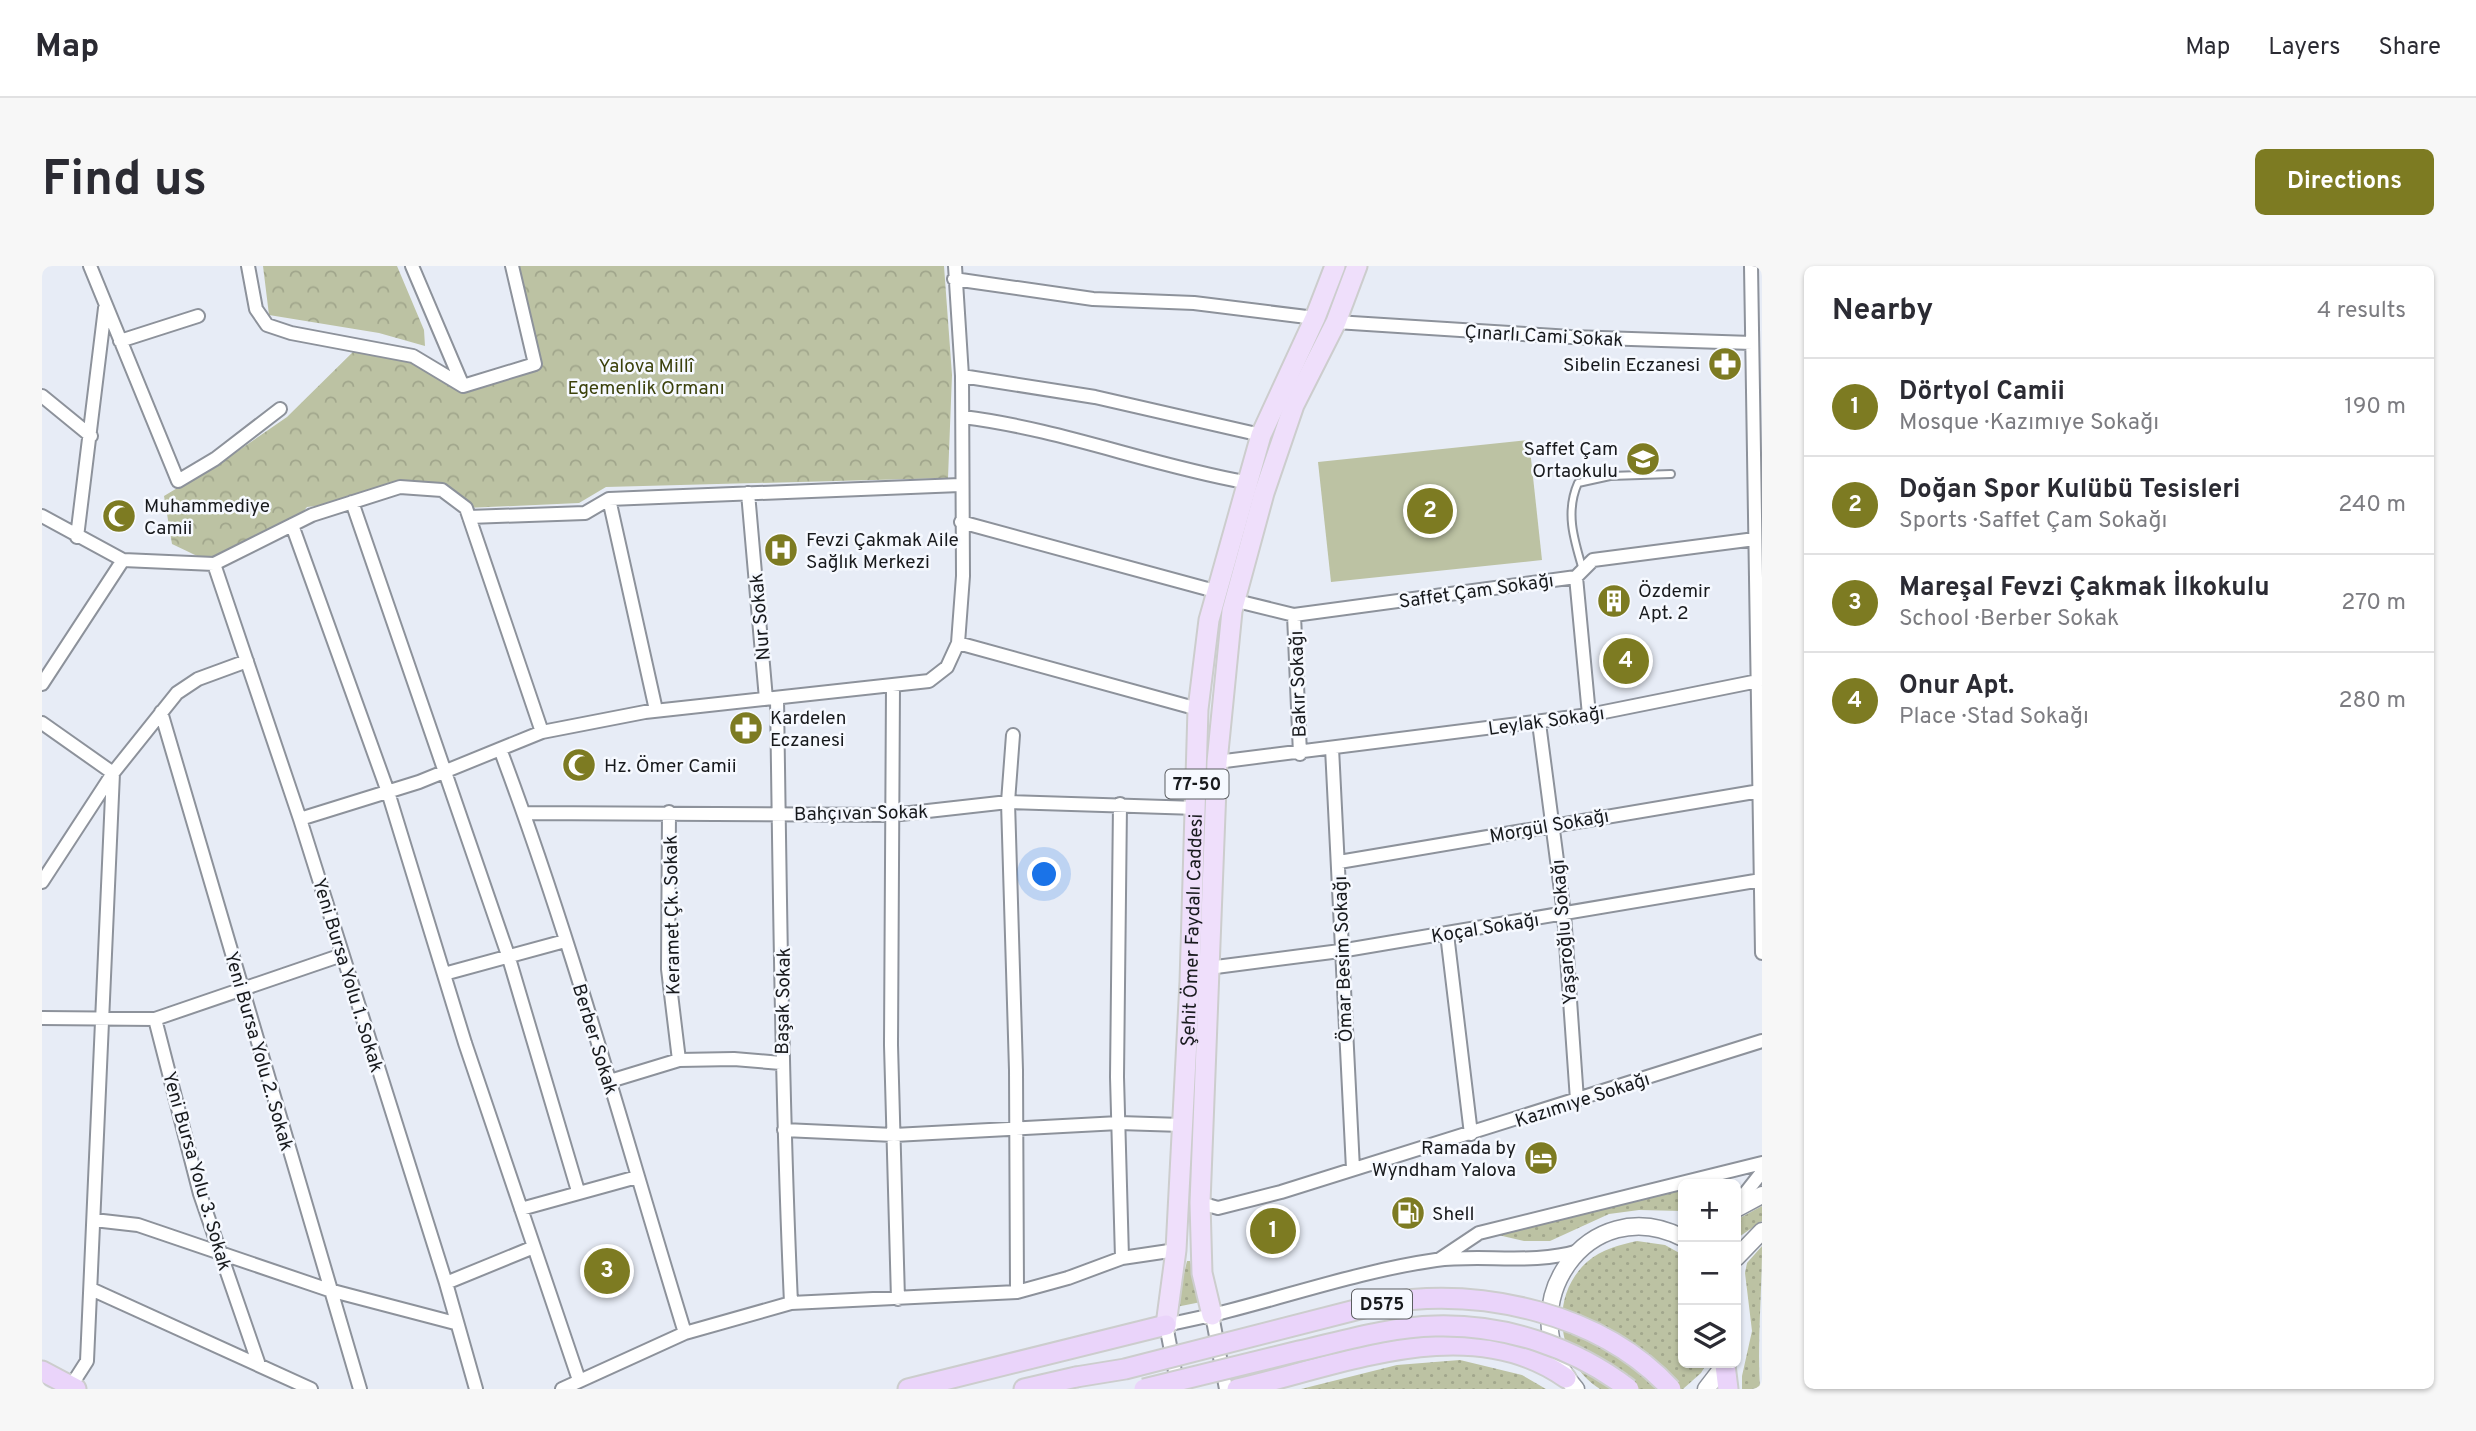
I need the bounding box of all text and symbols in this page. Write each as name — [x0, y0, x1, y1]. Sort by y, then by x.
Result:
text: Map — [35, 27, 99, 69]
text: Map — [2185, 33, 2230, 63]
text: Layers — [2268, 33, 2340, 63]
text: Share — [2378, 33, 2441, 63]
button: Directions — [2255, 149, 2434, 215]
text: Find us — [42, 151, 207, 213]
text: Nearby — [1832, 293, 1933, 330]
text: 4 results — [2317, 297, 2406, 326]
street label: Çınarlı Cami Sokak — [1464, 321, 1624, 353]
pharmacy icon: Sibelin Eczanesi — [1706, 345, 1744, 383]
place label: Sibelin Eczanesi — [1563, 354, 1700, 378]
park label: Yalova Millî Egemenlik Ormanı — [567, 355, 725, 401]
text: Dörtyol Camii — [1899, 376, 2065, 409]
text: 1 — [1850, 393, 1860, 422]
text: 190 m — [2344, 393, 2406, 422]
text: Mosque · Kazımıye Sokağı — [1899, 409, 2159, 438]
place label: Saffet Çam Ortaokulu — [1524, 438, 1618, 484]
school or university icon: Saffet Çam Ortaokulu — [1624, 440, 1662, 478]
text: Doğan Spor Kulübü Tesisleri — [1899, 474, 2240, 507]
pin: 2 — [1407, 485, 1453, 537]
text: 2 — [1848, 491, 1862, 520]
text: 240 m — [2338, 491, 2406, 520]
place label: Muhammediye Camii — [144, 495, 270, 541]
mosque icon: Muhammediye Camii — [100, 497, 138, 535]
text: Sports · Saffet Çam Sokağı — [1899, 507, 2167, 536]
place label: Fevzi Çakmak Aile Sağlık Merkezi — [806, 529, 959, 575]
hospital icon: Fevzi Çakmak Aile Sağlık Merkezi — [762, 531, 800, 569]
street label: Saffet Çam Sokağı — [1397, 569, 1555, 615]
street label: Nur Sokak — [745, 572, 777, 661]
text: Mareşal Fevzi Çakmak İlkokulu — [1899, 572, 2270, 605]
place label: Özdemir Apt. 2 — [1638, 579, 1711, 626]
building icon: Özdemir Apt. 2 — [1595, 582, 1633, 620]
text: 3 — [1848, 589, 1862, 618]
text: 270 m — [2341, 589, 2406, 618]
text: School · Berber Sokak — [1899, 605, 2119, 634]
street label: Bakır Sokağı — [1285, 630, 1313, 738]
pin: 4 — [1603, 635, 1649, 687]
text: Onur Apt. — [1899, 670, 2014, 703]
text: 4 — [1848, 687, 1862, 716]
text: 280 m — [2338, 687, 2406, 716]
street label: Leylak Sokağı — [1487, 702, 1606, 742]
text: Place · Stad Sokağı — [1899, 703, 2089, 732]
place label: Kardelen Eczanesi — [770, 707, 846, 753]
pharmacy icon: Kardelen Eczanesi — [727, 709, 765, 747]
mosque icon: Hz. Ömer Camii — [560, 746, 598, 784]
place label: Hz. Ömer Camii — [604, 754, 737, 779]
road number: 77-50 — [1166, 770, 1228, 798]
street label: Bahçıvan Sokak — [794, 801, 928, 827]
street label: Morgül Sokağı — [1488, 805, 1611, 849]
street label: Şehit Ömer Faydalı Caddesi — [1177, 813, 1209, 1047]
street label: Keramet Çk. Sokak — [660, 835, 686, 995]
your location — [1027, 857, 1061, 891]
street label: Yaşaroğlu Sokağı — [1547, 858, 1583, 1005]
street label: Ömar Besim Sokağı — [1328, 875, 1359, 1043]
street label: Yeni Bursa Yolu 1. Sokak — [306, 876, 388, 1076]
street label: Koçal Sokağı — [1430, 909, 1541, 949]
street label: Başak Sokak — [771, 947, 797, 1055]
street label: Yeni Bursa Yolu 2. Sokak — [218, 949, 298, 1154]
street label: Berber Sokak — [566, 981, 622, 1098]
street label: Kazımıye Sokağı — [1512, 1068, 1653, 1134]
street label: Yeni Bursa Yolu 3. Sokak — [156, 1069, 236, 1274]
place label: Ramada by Wyndham Yalova — [1372, 1137, 1516, 1183]
hotel icon: Ramada by Wyndham Yalova — [1522, 1139, 1560, 1177]
map controls — [1678, 1179, 1741, 1368]
button: + — [1678, 1179, 1741, 1242]
fuel station icon: Shell — [1389, 1194, 1427, 1232]
place label: Shell — [1432, 1203, 1475, 1227]
pin: 1 — [1250, 1205, 1296, 1257]
button: − — [1678, 1242, 1741, 1305]
pin: 3 — [584, 1245, 630, 1297]
road number: D575 — [1352, 1289, 1412, 1318]
button: layers — [1678, 1305, 1741, 1368]

